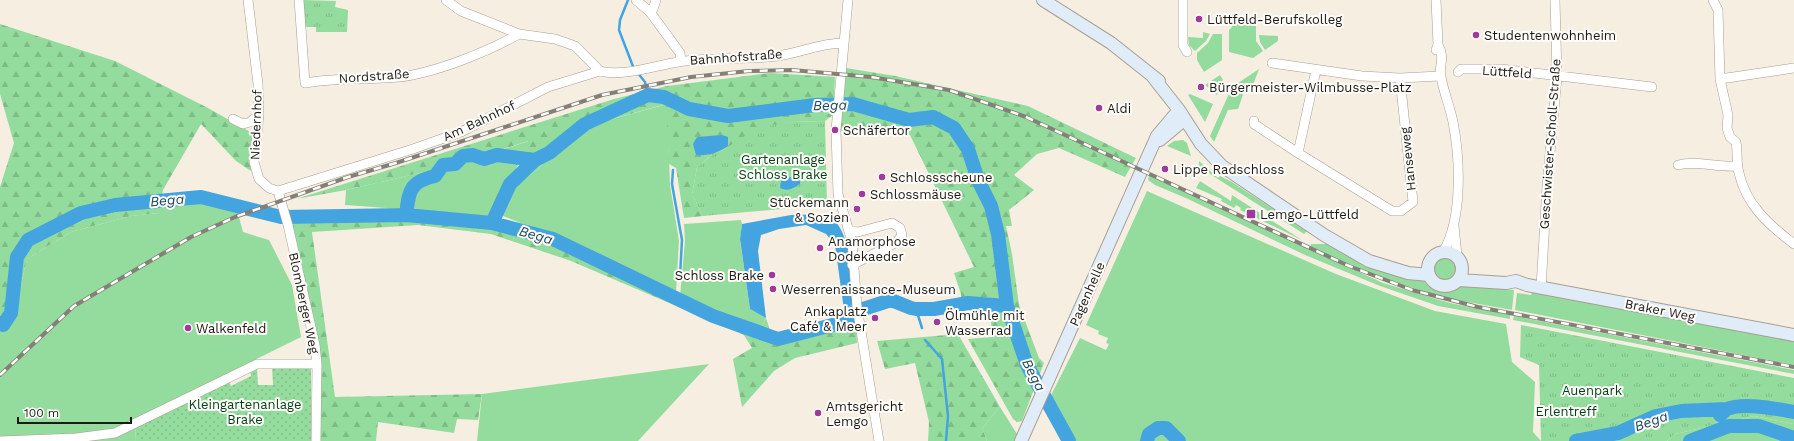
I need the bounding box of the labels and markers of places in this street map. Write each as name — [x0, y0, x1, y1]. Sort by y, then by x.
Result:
place label: Lüttfeld-Berufskolleg — [1207, 12, 1342, 27]
marker: Lüttfeld-Berufskolleg — [1194, 14, 1204, 24]
place label: Studentenwohnheim — [1484, 28, 1616, 43]
marker: Studentenwohnheim — [1471, 30, 1481, 40]
place label: Bürgermeister-Wilmbusse-Platz — [1209, 80, 1412, 95]
marker: Bürgermeister-Wilmbusse-Platz — [1196, 82, 1206, 92]
place label: Aldi — [1107, 101, 1131, 116]
marker: Aldi — [1094, 103, 1104, 113]
place label: Schäfertor — [843, 123, 910, 138]
marker: Schäfertor — [830, 125, 840, 135]
place label: Lippe Radschloss — [1173, 162, 1284, 177]
marker: Lippe Radschloss — [1160, 164, 1170, 174]
place label: Schlossscheune — [890, 170, 992, 185]
marker: Schlossscheune — [877, 172, 887, 182]
place label: Schlossmäuse — [870, 187, 961, 202]
marker: Schlossmäuse — [857, 189, 867, 199]
place label: Stückemann & Sozien — [769, 195, 849, 225]
marker: Stückemann & Sozien — [852, 204, 862, 214]
place label: Lemgo-Lüttfeld — [1260, 207, 1359, 222]
marker: Lemgo-Lüttfeld — [1245, 208, 1257, 220]
place label: Anamorphose Dodekaeder — [828, 234, 916, 264]
marker: Anamorphose Dodekaeder — [815, 243, 825, 253]
place label: Schloss Brake — [675, 268, 764, 283]
marker: Schloss Brake — [767, 270, 777, 280]
place label: Weserrenaissance-Museum — [781, 282, 956, 297]
marker: Weserrenaissance-Museum — [768, 284, 778, 294]
place label: Ankaplatz Café & Meer — [790, 304, 867, 334]
place label: Ölmühle mit Wasserrad — [945, 308, 1025, 338]
marker: Ankaplatz Café & Meer — [870, 313, 880, 323]
marker: Ölmühle mit Wasserrad — [932, 317, 942, 327]
place label: Walkenfeld — [196, 321, 266, 336]
marker: Walkenfeld — [183, 323, 193, 333]
place label: Amtsgericht Lemgo — [826, 399, 904, 429]
marker: Amtsgericht Lemgo — [813, 408, 823, 418]

